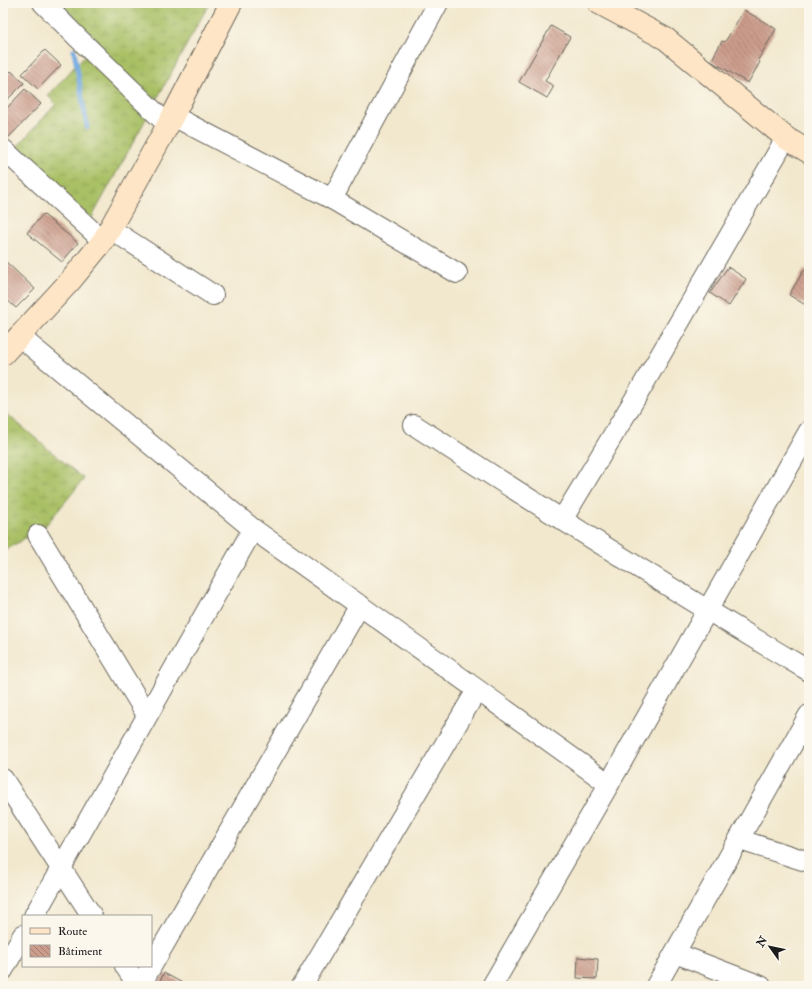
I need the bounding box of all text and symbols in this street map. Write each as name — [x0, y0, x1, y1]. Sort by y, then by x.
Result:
legend — [22, 915, 152, 967]
text: Route — [58, 924, 87, 939]
north arrow — [750, 927, 790, 967]
text: N — [753, 933, 771, 950]
text: Bâtiment — [58, 944, 102, 959]

